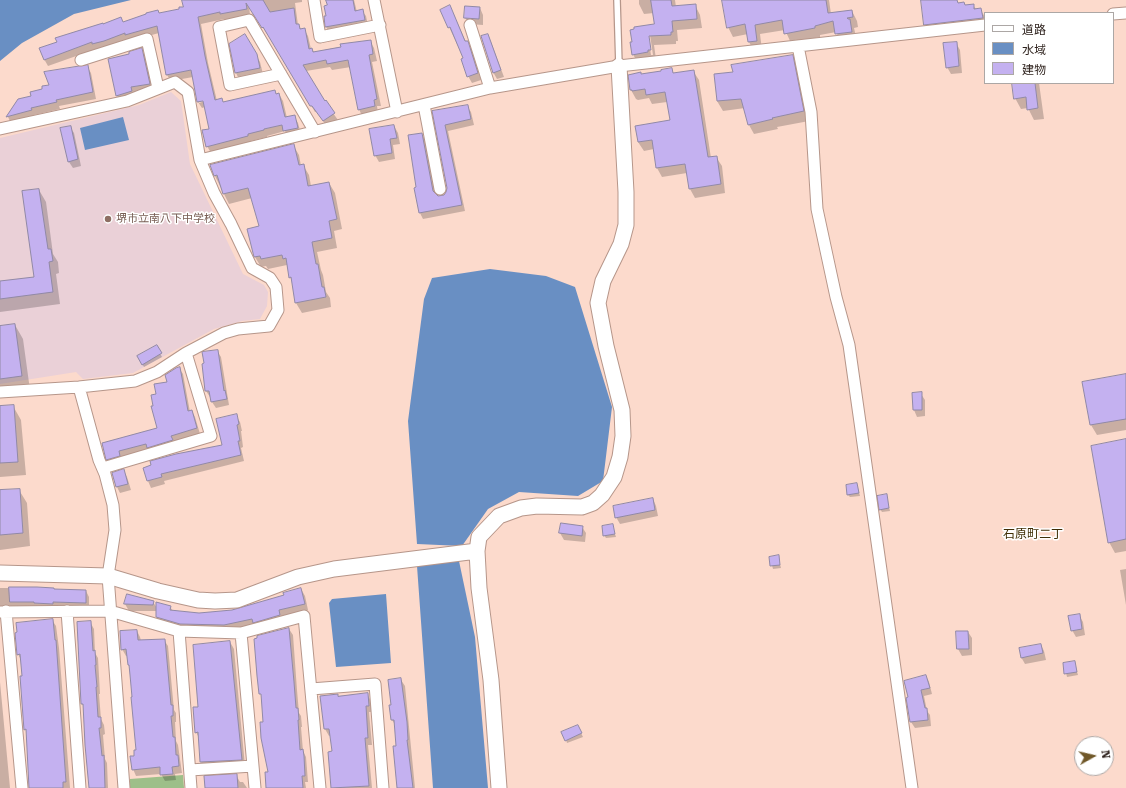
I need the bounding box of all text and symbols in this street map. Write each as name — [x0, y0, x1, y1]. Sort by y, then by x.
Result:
legend — [984, 12, 1114, 84]
text: 道路 — [1022, 23, 1046, 37]
text: 水域 — [1022, 43, 1046, 57]
text: 建物 — [1022, 63, 1046, 77]
place label: 堺市立南八下中学校 — [116, 212, 215, 226]
marker: 堺市立南八下中学校 — [103, 214, 113, 224]
district label: 石原町二丁 — [1003, 527, 1063, 541]
north arrow — [1074, 736, 1114, 776]
text: N — [1098, 749, 1112, 759]

